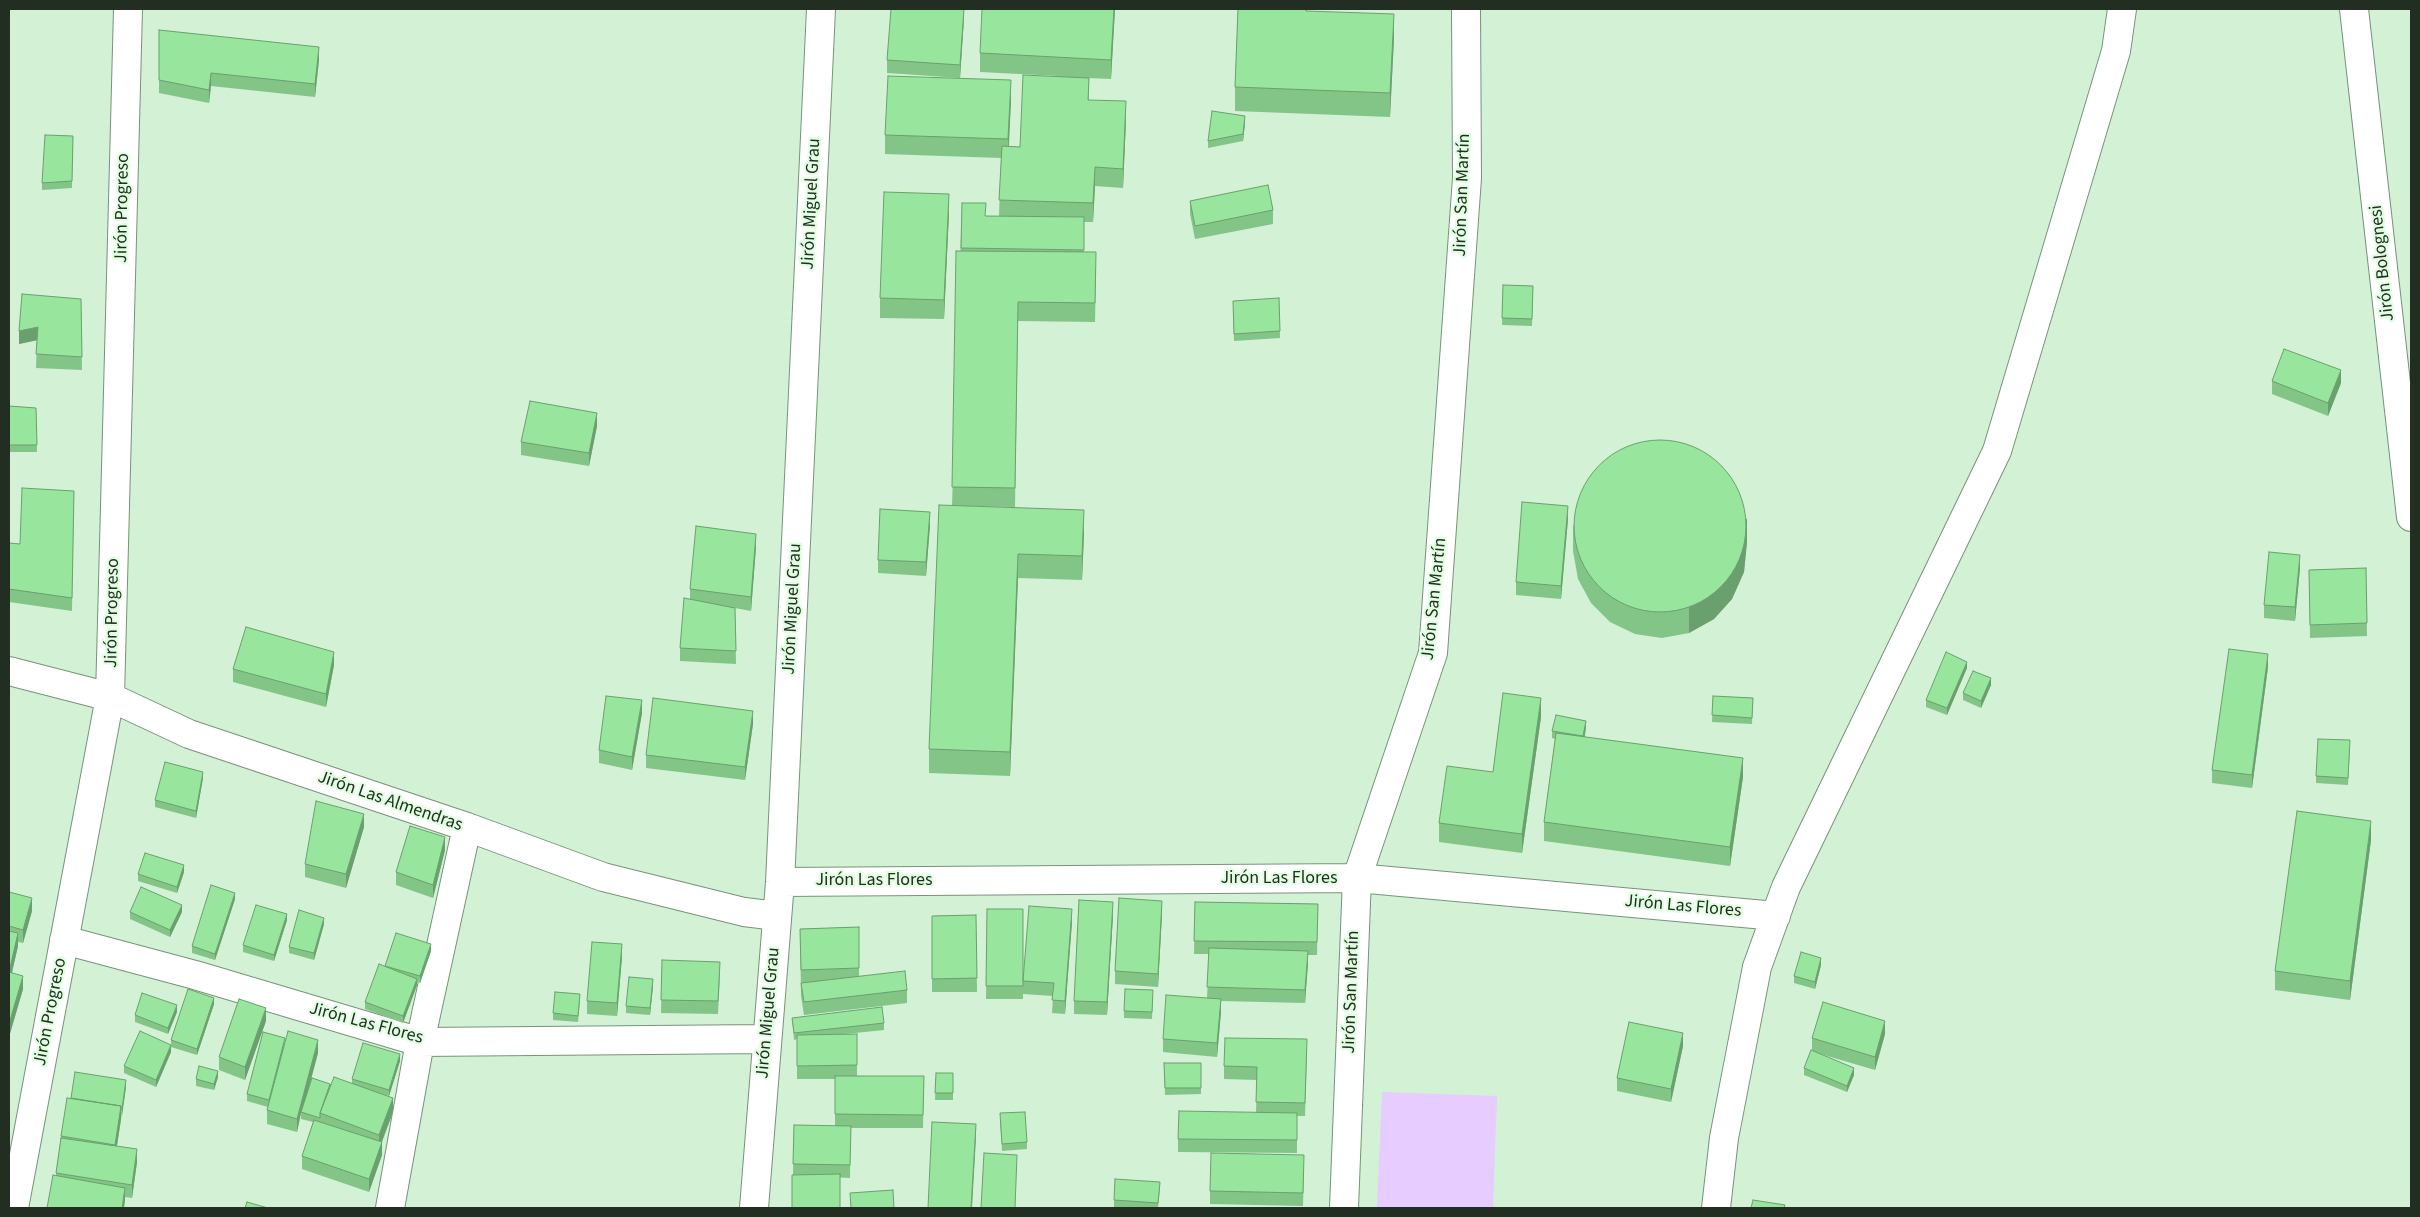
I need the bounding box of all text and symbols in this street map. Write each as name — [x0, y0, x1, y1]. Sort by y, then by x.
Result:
street label: Jirón San Martín — [1450, 133, 1476, 257]
street label: Jirón Miguel Grau — [798, 138, 826, 270]
street label: Jirón Progreso — [111, 153, 135, 263]
street label: Jirón Bolognesi — [2366, 204, 2400, 322]
street label: Jirón San Martín — [1418, 537, 1452, 661]
street label: Jirón Miguel Grau — [779, 543, 807, 675]
street label: Jirón Progreso — [101, 558, 125, 668]
street label: Jirón Las Almendras — [315, 767, 465, 837]
street label: Jirón Las Flores — [1220, 868, 1338, 890]
street label: Jirón Las Flores — [815, 870, 933, 892]
street label: Jirón Las Flores — [1624, 891, 1742, 923]
street label: Jirón San Martín — [1339, 930, 1365, 1054]
street label: Jirón Miguel Grau — [753, 947, 785, 1079]
street label: Jirón Progreso — [30, 956, 72, 1068]
street label: Jirón Las Flores — [307, 998, 425, 1050]

